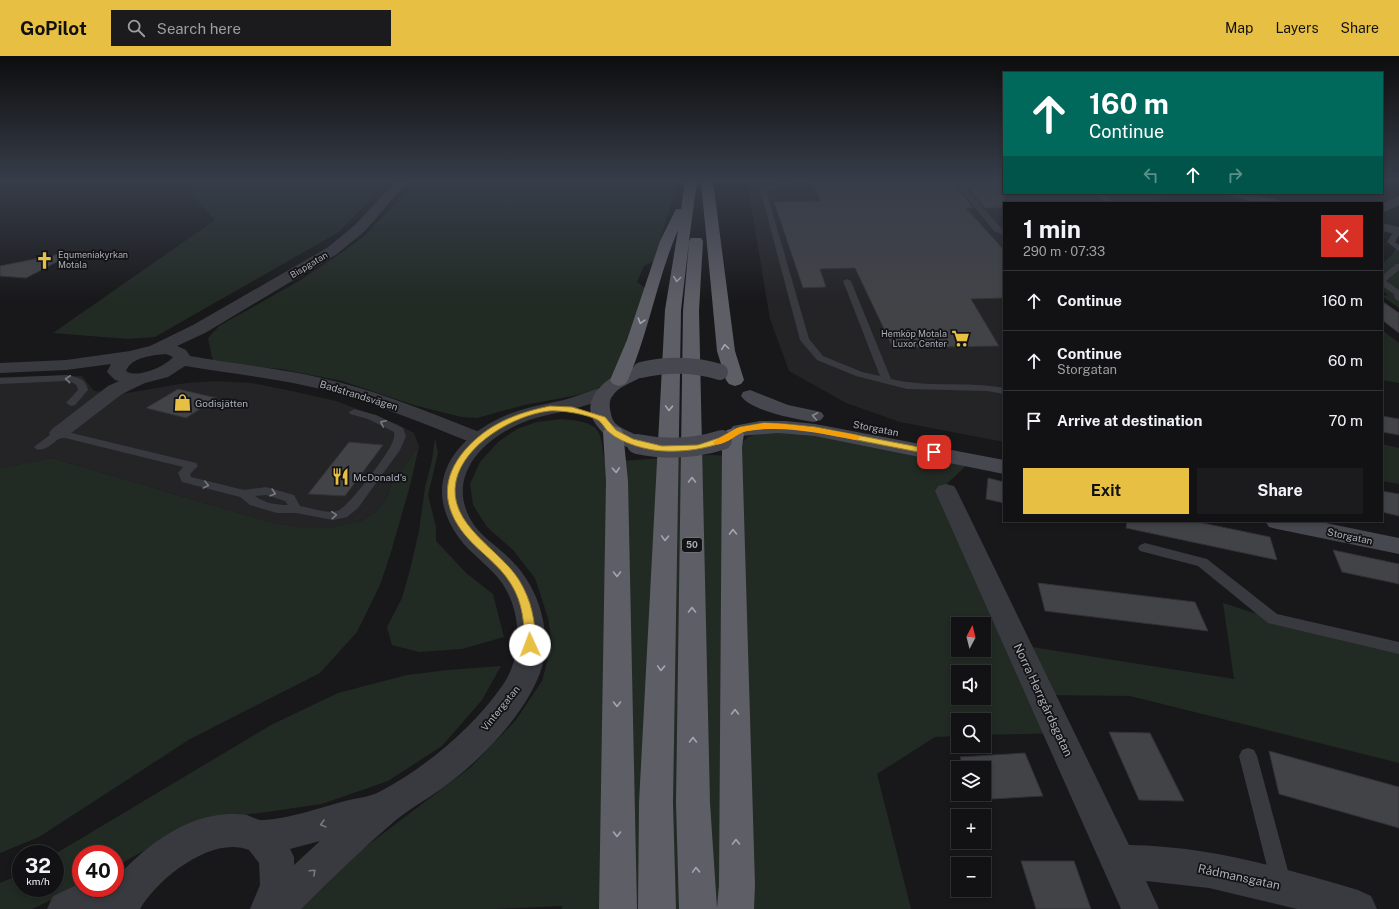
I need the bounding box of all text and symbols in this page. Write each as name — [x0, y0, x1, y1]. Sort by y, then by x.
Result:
search box — [111, 10, 391, 46]
text: GoPilot — [20, 17, 87, 39]
icon: search — [125, 17, 147, 39]
text: Search here — [157, 20, 241, 37]
text: Map — [1225, 20, 1253, 36]
text: Layers — [1275, 20, 1319, 36]
text: Share — [1341, 20, 1379, 36]
text: 160 m — [1089, 87, 1169, 120]
icon: ahead — [1023, 88, 1075, 140]
text: Continue — [1089, 121, 1164, 142]
icon: left — [1140, 164, 1162, 186]
icon: ahead — [1182, 164, 1204, 186]
icon: right — [1224, 164, 1246, 186]
text: 1 min — [1023, 215, 1081, 243]
button: close — [1321, 215, 1363, 257]
text: 290 m · 07:33 — [1023, 244, 1105, 259]
place label: Equmeniakyrkan Motala — [58, 249, 128, 270]
street label: Bispgatan — [288, 249, 330, 280]
church icon: Equmeniakyrkan Motala — [35, 250, 55, 270]
one-way arrow — [673, 276, 682, 282]
icon: ahead — [1023, 290, 1045, 312]
text: Continue — [1057, 292, 1122, 309]
text: 160 m — [1322, 292, 1363, 309]
one-way arrow — [637, 318, 646, 325]
place label: Hemköp Motala Luxor Center — [881, 328, 947, 349]
supermarket icon: Hemköp Motala Luxor Center — [950, 329, 970, 349]
one-way arrow — [721, 344, 730, 350]
text: Continue — [1057, 345, 1122, 362]
icon: ahead — [1023, 350, 1045, 372]
text: 60 m — [1328, 352, 1363, 369]
text: Storgatan — [1057, 362, 1117, 377]
one-way arrow — [64, 375, 71, 384]
street label: Badstrandsvägen — [319, 377, 400, 413]
shop icon: Godisjätten — [172, 393, 192, 413]
place label: Godisjätten — [195, 397, 248, 409]
one-way arrow — [665, 405, 674, 411]
icon: arrive — [1023, 410, 1045, 432]
one-way arrow — [811, 412, 818, 421]
text: Arrive at destination — [1057, 412, 1202, 429]
text: 70 m — [1328, 412, 1363, 429]
street label: Storgatan — [852, 418, 900, 438]
one-way arrow — [380, 420, 387, 427]
pin — [917, 435, 951, 469]
icon: arrive — [923, 441, 945, 463]
restaurant icon: McDonald's — [330, 467, 350, 487]
one-way arrow — [612, 467, 620, 473]
button: Exit — [1023, 468, 1189, 514]
button: Share — [1197, 468, 1363, 514]
place label: McDonald's — [353, 471, 406, 483]
one-way arrow — [687, 477, 696, 483]
one-way arrow — [202, 480, 209, 489]
one-way arrow — [270, 488, 277, 497]
one-way arrow — [331, 510, 337, 519]
street label: Storgatan — [1326, 525, 1374, 547]
one-way arrow — [729, 529, 737, 535]
one-way arrow — [661, 535, 669, 541]
road number: 50 — [682, 538, 702, 552]
one-way arrow — [613, 571, 621, 577]
one-way arrow — [688, 607, 696, 613]
north arrow — [951, 617, 991, 657]
map controls — [951, 617, 991, 897]
position arrow — [509, 624, 551, 666]
street label: Norra Herrgårdsgatan — [1011, 641, 1075, 759]
one-way arrow — [656, 665, 665, 671]
button: sound — [951, 665, 991, 705]
street label: Vintergatan — [478, 683, 522, 733]
one-way arrow — [613, 701, 621, 707]
one-way arrow — [731, 709, 739, 715]
button: search — [951, 713, 991, 753]
one-way arrow — [689, 737, 697, 743]
button: layers — [951, 761, 991, 801]
button: + — [951, 809, 991, 849]
one-way arrow — [320, 819, 327, 828]
one-way arrow — [613, 831, 621, 837]
one-way arrow — [732, 839, 740, 845]
speed limit sign: 40 — [72, 845, 124, 897]
text: 32 — [25, 854, 51, 878]
button: − — [951, 857, 991, 897]
street label: Rådmansgatan — [1197, 861, 1281, 893]
one-way arrow — [692, 867, 701, 873]
one-way arrow — [309, 870, 316, 877]
text: km/h — [26, 875, 50, 887]

